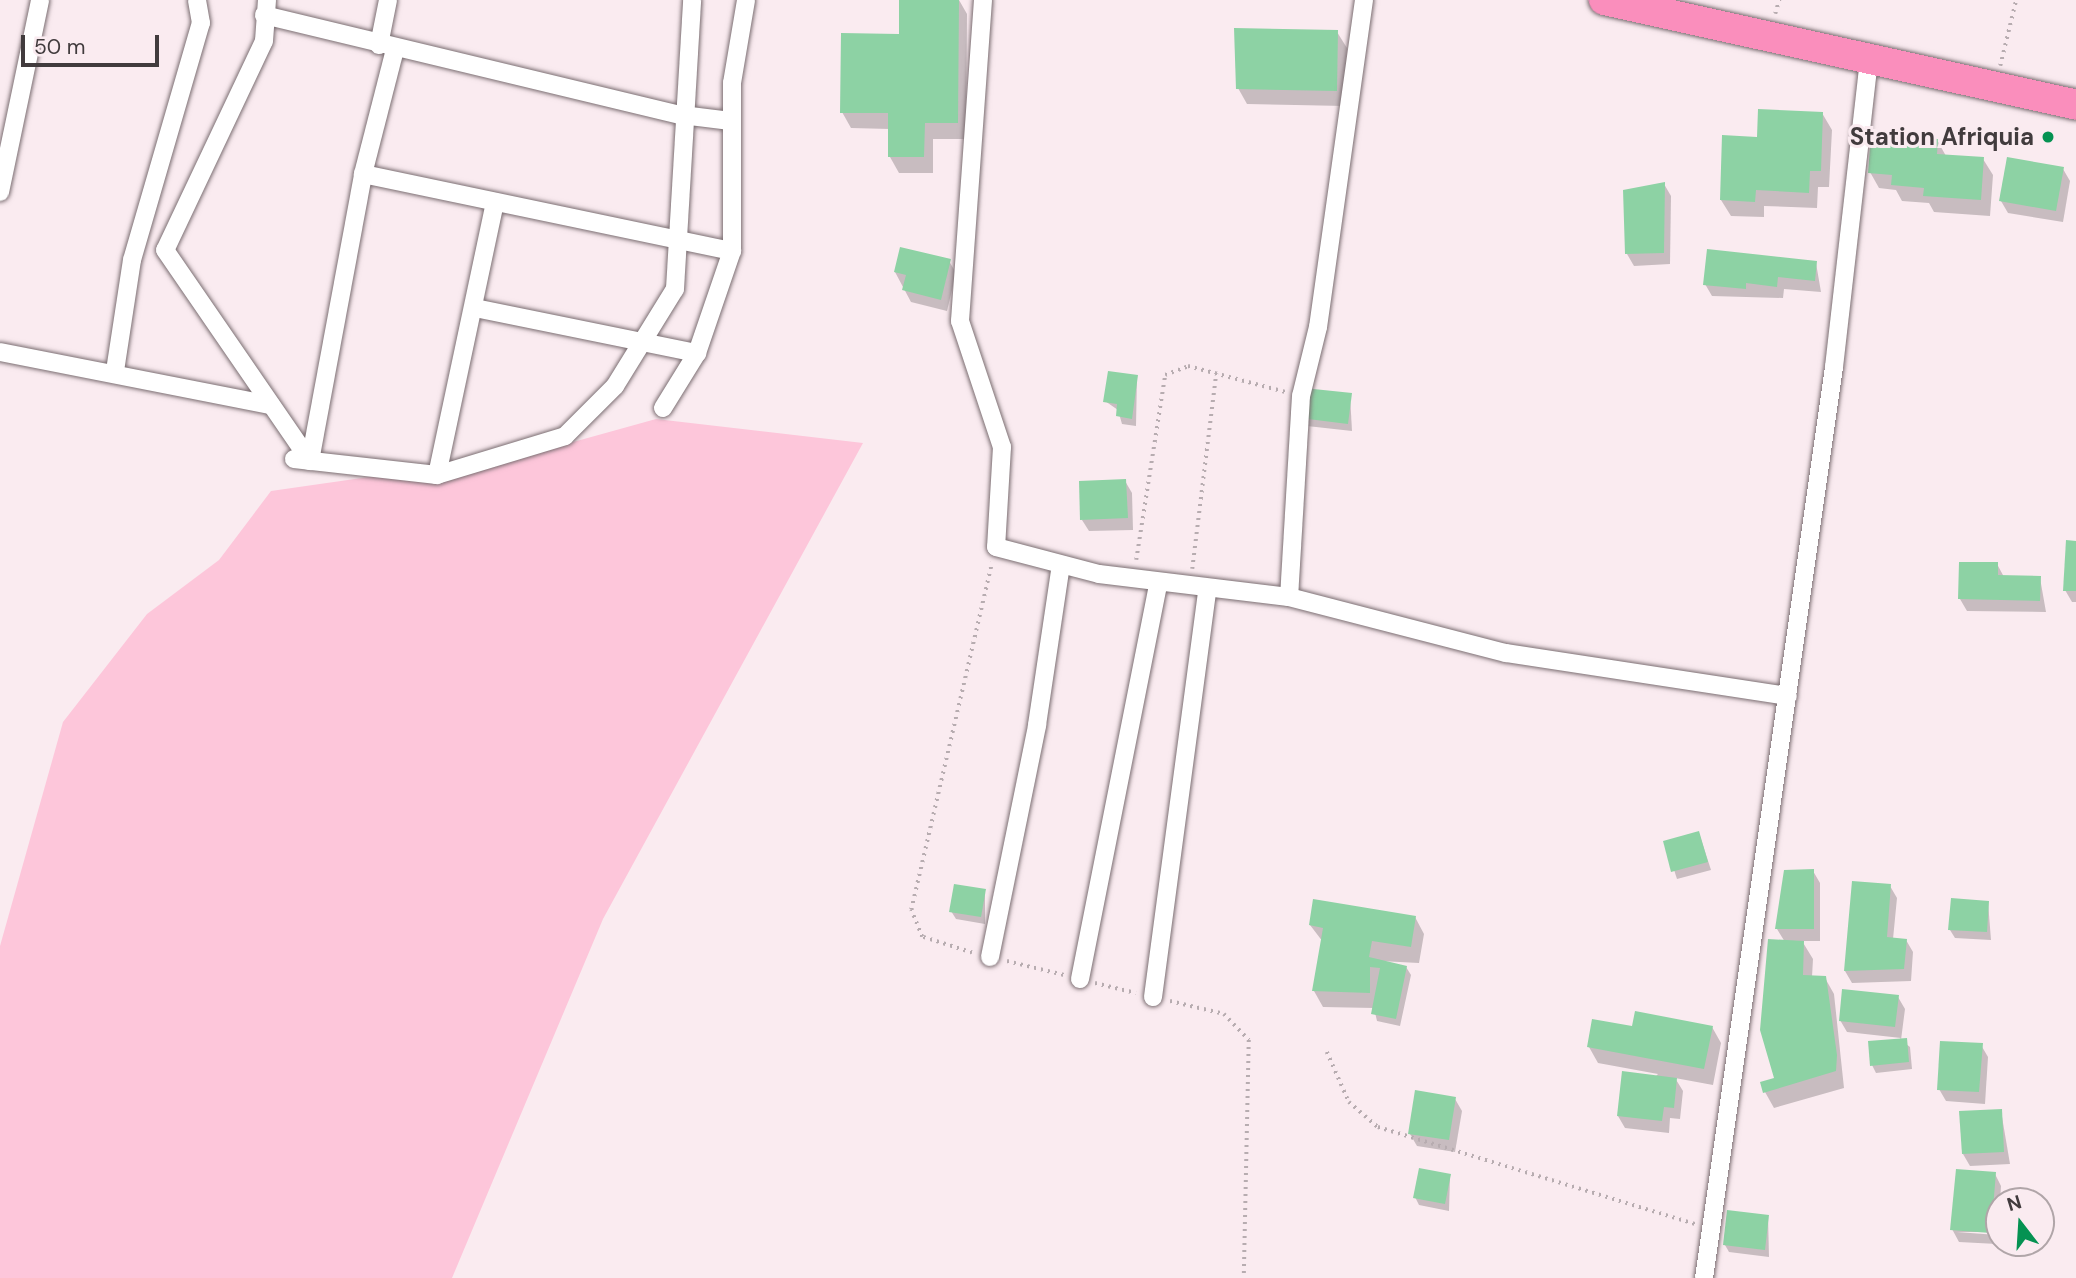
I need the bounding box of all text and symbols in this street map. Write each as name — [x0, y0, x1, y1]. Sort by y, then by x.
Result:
scale bar — [24, 21, 163, 65]
text: 50 m — [34, 33, 85, 61]
place label: Station Afriquia — [1850, 123, 2034, 151]
marker: Station Afriquia — [2040, 129, 2056, 145]
north arrow — [1985, 1187, 2055, 1257]
text: N — [2004, 1189, 2025, 1217]

